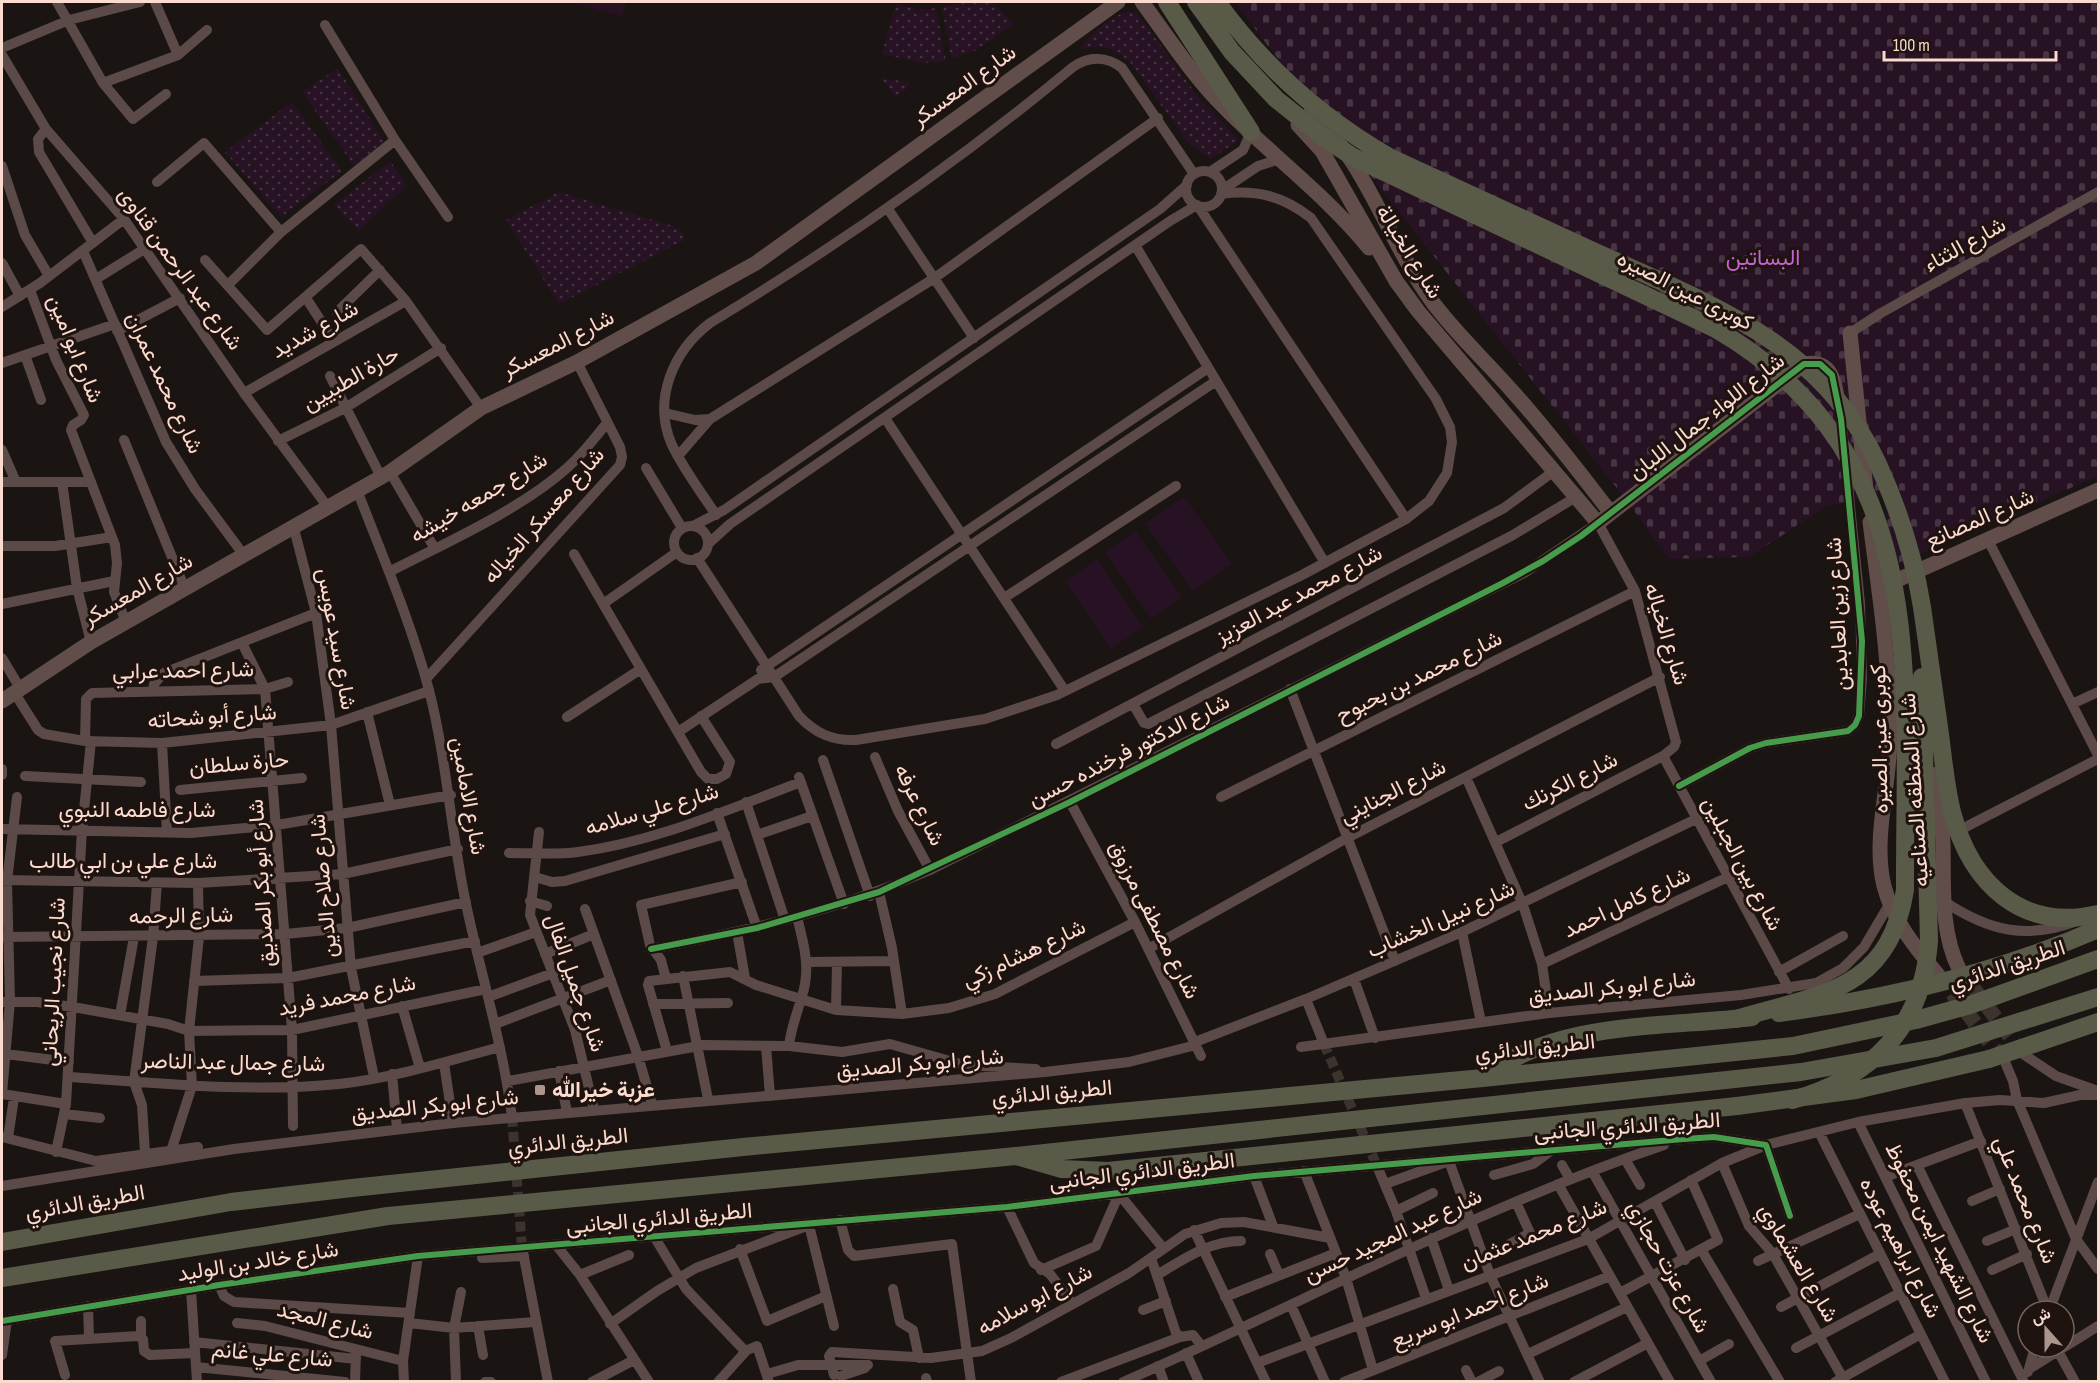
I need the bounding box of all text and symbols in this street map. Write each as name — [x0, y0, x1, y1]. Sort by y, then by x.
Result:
scale bar — [1884, 24, 2056, 62]
text: 100 m — [1893, 35, 1930, 56]
street label: شارع المعسكر — [906, 39, 1022, 134]
street label: شارع عبد الرحمن قناوى — [112, 182, 248, 356]
street label: شارع الخيالة — [1370, 200, 1448, 304]
street label: شارع الثناء — [1919, 211, 2011, 279]
street label: كوبرى عين الصيره — [1612, 245, 1758, 337]
park label: البساتين — [1726, 245, 1800, 272]
street label: شارع ابو امين — [41, 291, 109, 407]
street label: شارع شديد — [267, 295, 363, 365]
street label: شارع المعسكر — [496, 304, 619, 384]
street label: شارع محمد عمران — [119, 308, 209, 458]
street label: حارة الطبيين — [298, 340, 404, 418]
street label: شارع اللواء جمال اللبان — [1623, 348, 1791, 486]
street label: شارع معسكر الخياله — [477, 442, 611, 590]
street label: شارع جمعه خيشه — [405, 446, 553, 550]
street label: شارع المصانع — [1922, 483, 2038, 555]
street label: شارع زين العابدين — [1820, 537, 1856, 691]
street label: شارع محمد عبد العزيز — [1210, 540, 1387, 651]
street label: شارع المعسكر — [77, 548, 198, 633]
street label: شارع سيد عويس — [310, 566, 362, 712]
street label: شارع الخياله — [1638, 580, 1694, 688]
street label: شارع محمد بن بحبوح — [1331, 625, 1507, 729]
street label: شارع احمد عرابي — [112, 656, 254, 690]
street label: كوبرى عين الصيره — [1865, 664, 1895, 814]
street label: شارع الدكتور فرخنده حسن — [1024, 688, 1234, 814]
street label: شارع المنطقه الصناعيه — [1895, 692, 1935, 888]
street label: شارع أبو شحاته — [147, 699, 277, 735]
street label: شارع الامامين — [444, 735, 492, 857]
street label: حارة سلطان — [188, 746, 290, 782]
street label: شارع الكرنك — [1518, 746, 1622, 818]
street label: شارع الجنايني — [1335, 754, 1453, 834]
street label: شارع عرفه — [888, 760, 950, 850]
street label: شارع علي سلامه — [582, 778, 723, 846]
street label: شارع بين الجبلين — [1695, 792, 1789, 936]
street label: شارع فاطمه النبوي — [58, 797, 216, 828]
street label: شارع أبو بكر الصديق — [243, 798, 281, 968]
street label: شارع صلاح الدين — [304, 813, 344, 959]
street label: شارع مصطفى مرزوق — [1102, 836, 1206, 1004]
street label: شارع علي بن ابي طالب — [29, 848, 217, 879]
street label: شارع كامل احمد — [1559, 862, 1695, 944]
street label: شارع نبيل الخشاب — [1363, 875, 1519, 965]
street label: شارع نجيب الريحاني — [36, 897, 76, 1067]
street label: شارع الرحمه — [128, 902, 234, 930]
street label: شارع جميل الفال — [539, 910, 611, 1056]
street label: شارع هشام زكي — [958, 914, 1092, 998]
street label: الطريق الدائري — [1945, 934, 2070, 1001]
street label: شارع ابو بكر الصديق — [1527, 966, 1697, 1010]
street label: شارع محمد فريد — [276, 969, 418, 1023]
street label: الطريق الدائري — [1473, 1028, 1597, 1072]
street label: شارع ابو بكر الصديق — [835, 1043, 1005, 1085]
street label: شارع جمال عبد الناصر — [140, 1048, 325, 1078]
street label: الطريق الدائري — [990, 1074, 1114, 1116]
place label: عزبة خيرالله — [552, 1076, 655, 1104]
marker: عزبة خيرالله — [533, 1083, 547, 1097]
street label: شارع ابو بكر الصديق — [350, 1084, 520, 1128]
street label: الطريق الدائري الجانبى — [1533, 1107, 1722, 1151]
street label: الطريق الدائري — [506, 1122, 630, 1166]
street label: شارع محمد علي — [1983, 1132, 2063, 1269]
street label: شارع الشهيد ايمن محفوظ — [1879, 1138, 1999, 1348]
street label: الطريق الدائري الجانبى — [1048, 1147, 1237, 1201]
street label: شارع ابراهيم عوده — [1853, 1173, 1947, 1323]
street label: الطريق الدائري — [23, 1179, 148, 1231]
street label: شارع عبد المجيد حسن — [1300, 1183, 1486, 1289]
street label: شارع محمد عثمان — [1457, 1193, 1611, 1277]
street label: شارع عزت حجازي — [1617, 1196, 1716, 1340]
street label: الطريق الدائري الجانبى — [565, 1197, 754, 1245]
street label: شارع العشماوي — [1748, 1199, 1844, 1329]
street label: شارع خالد بن الوليد — [175, 1236, 341, 1288]
street label: شارع ابو سلامه — [973, 1258, 1097, 1342]
street label: شارع احمد ابو سريع — [1387, 1267, 1553, 1355]
street label: شارع المجد — [274, 1296, 376, 1346]
north arrow — [2016, 1299, 2076, 1359]
text: ش — [2029, 1304, 2054, 1329]
street label: شارع علي غانم — [210, 1336, 334, 1378]

